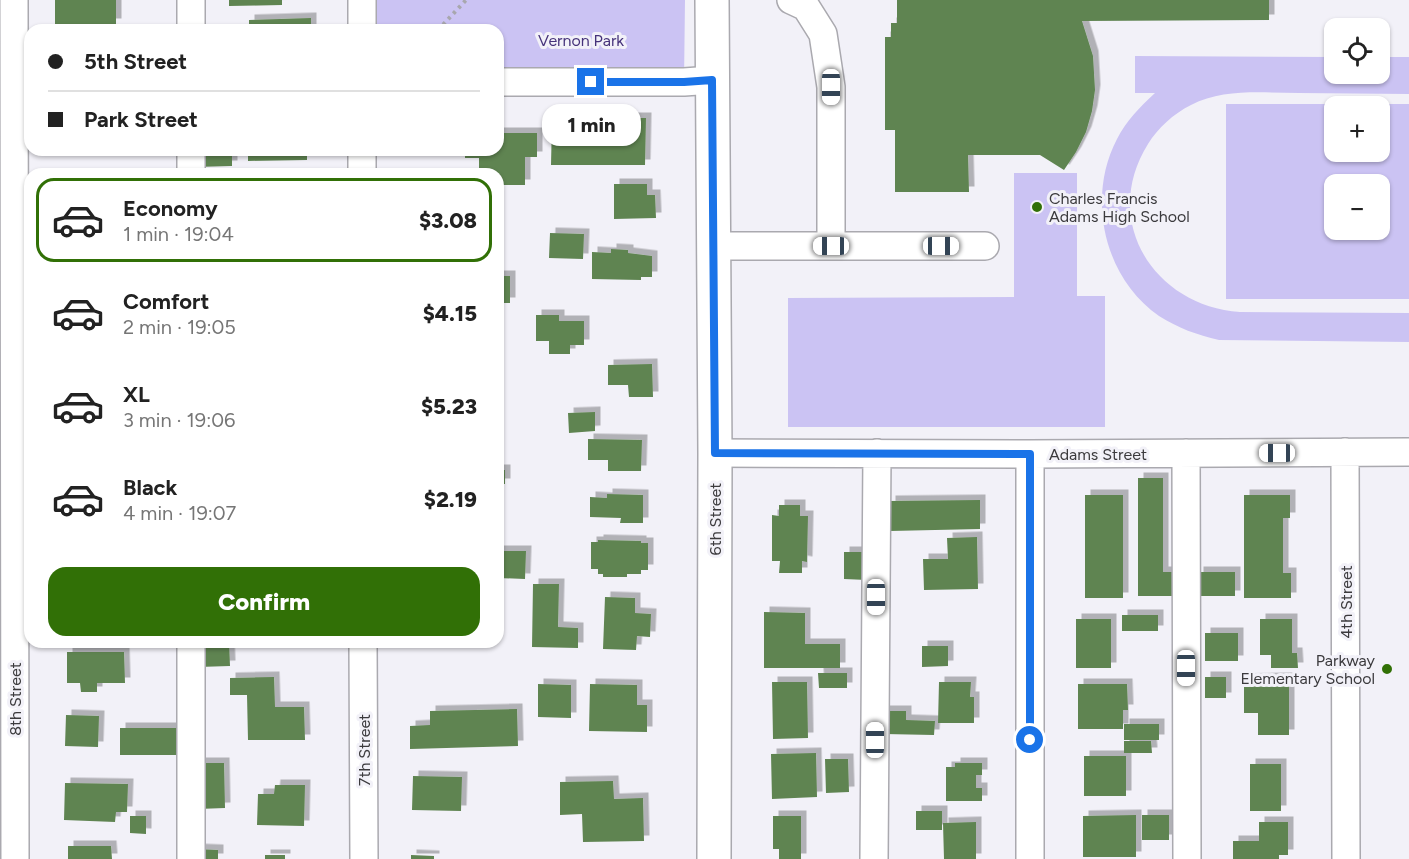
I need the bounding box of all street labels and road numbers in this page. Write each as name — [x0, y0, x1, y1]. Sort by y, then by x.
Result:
street label: Adams Street — [1049, 445, 1147, 464]
street label: 6th Street — [706, 483, 725, 555]
street label: 4th Street — [1337, 565, 1356, 639]
street label: 8th Street — [6, 662, 25, 736]
street label: 7th Street — [355, 714, 374, 786]

